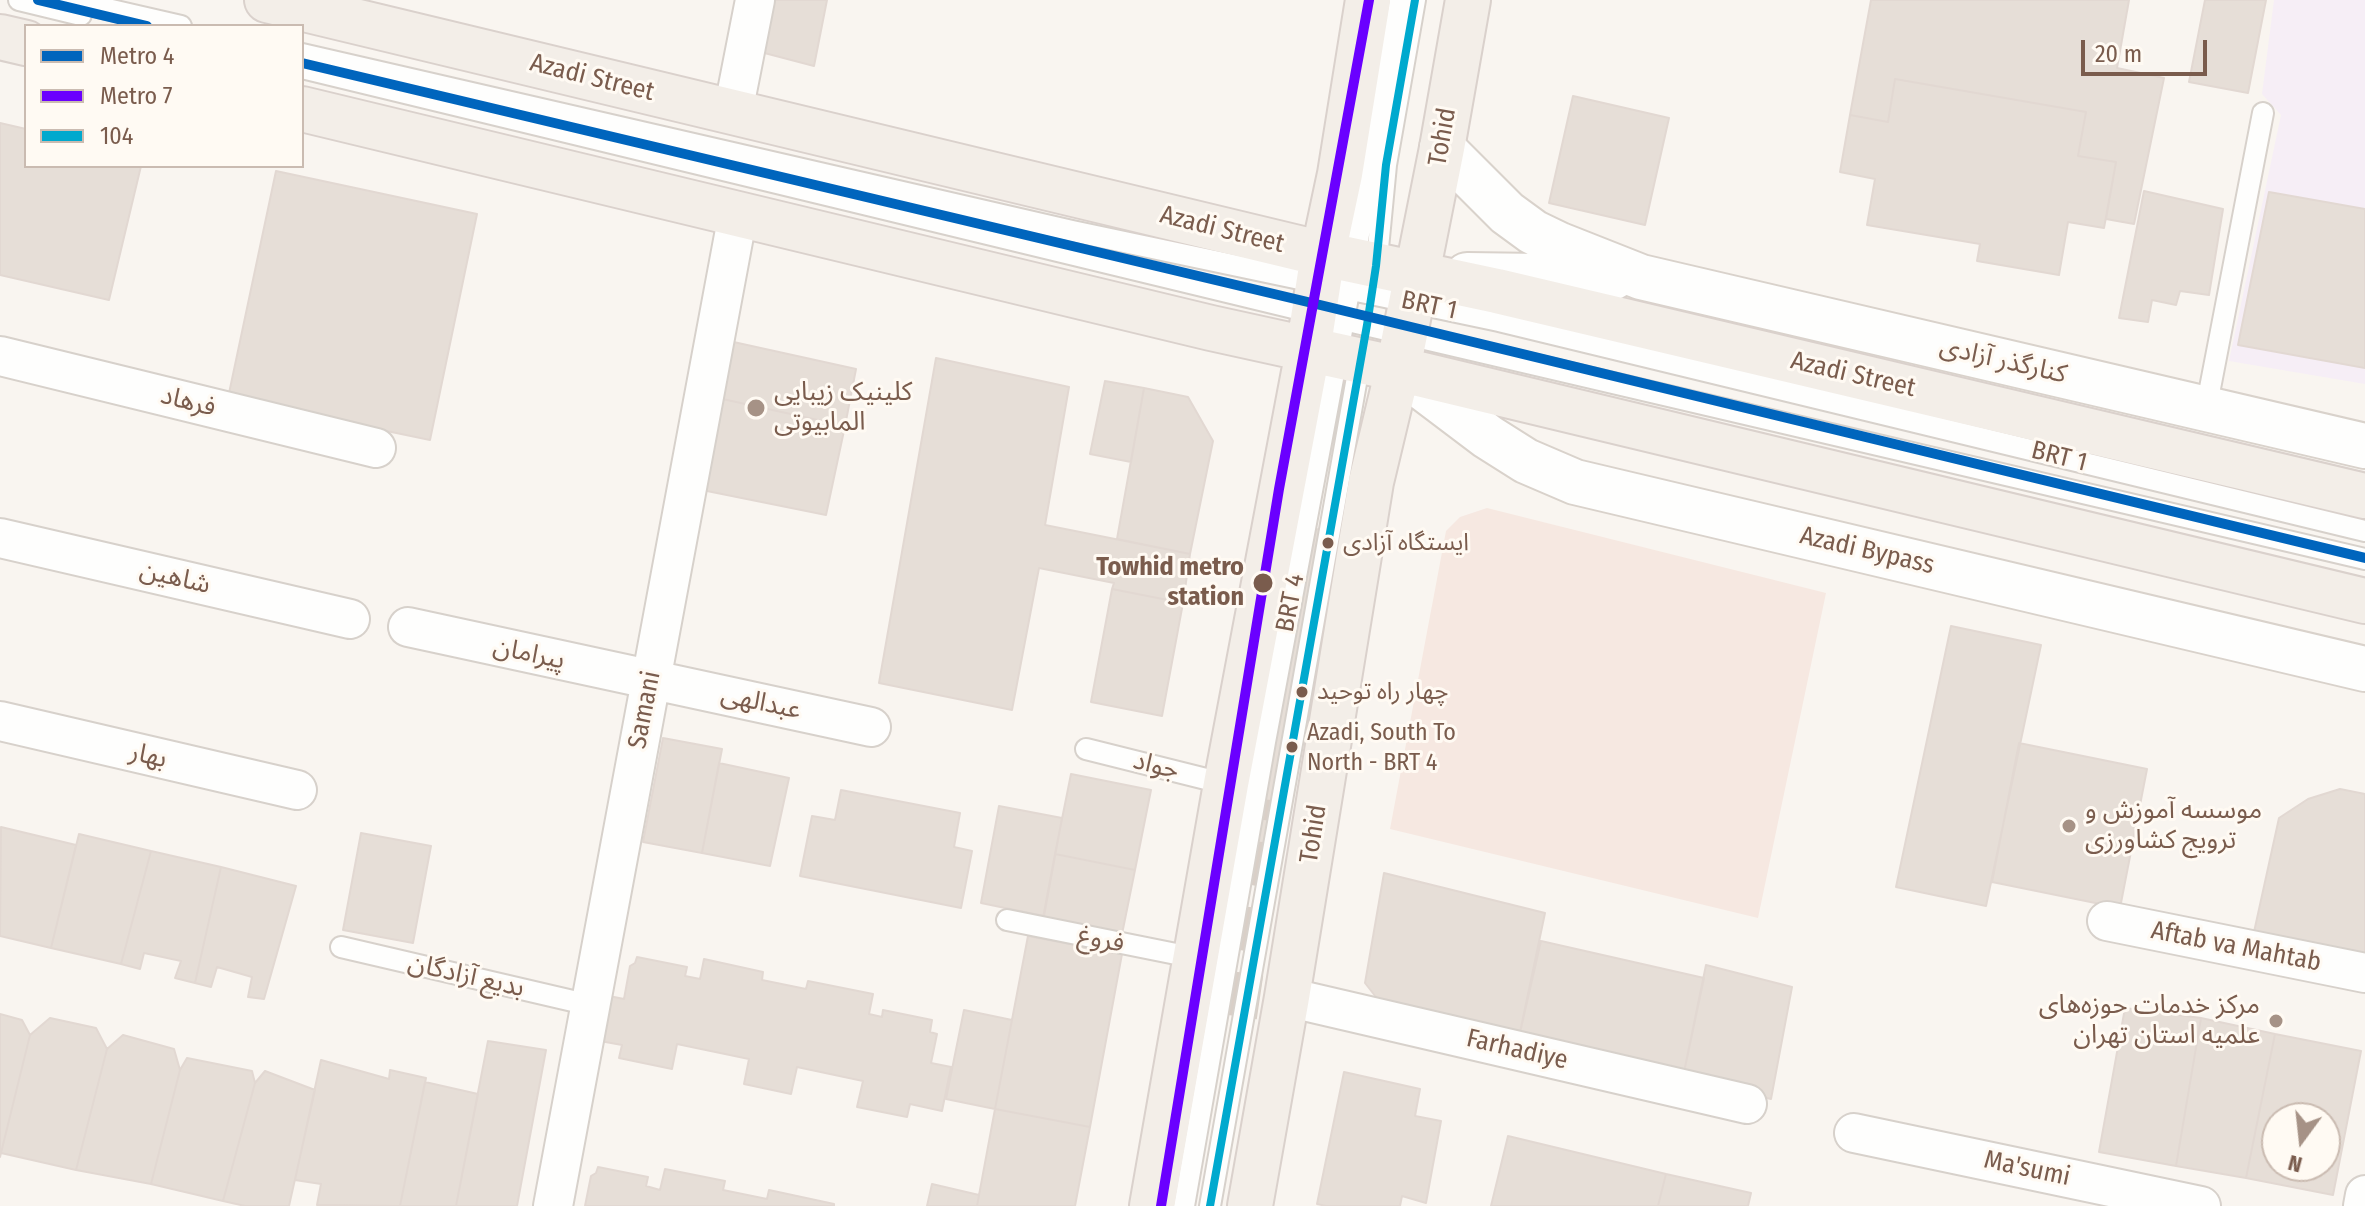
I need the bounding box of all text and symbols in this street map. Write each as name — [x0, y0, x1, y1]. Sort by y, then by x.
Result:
legend — [24, 24, 304, 168]
scale bar — [2085, 24, 2211, 74]
text: 20 m — [2095, 40, 2142, 68]
text: Metro 4 — [100, 42, 174, 70]
street label: Azadi Street — [527, 48, 657, 108]
text: Metro 7 — [100, 82, 172, 110]
street label: Tohid — [1423, 105, 1463, 169]
text: 104 — [100, 122, 133, 150]
street label: Azadi Street — [1157, 200, 1287, 260]
street label: BRT 1 — [1398, 285, 1460, 327]
street label: کنارگذر آزادی — [1937, 331, 2069, 391]
street label: Azadi Street — [1788, 346, 1918, 404]
place label: کلینیک زیبایی المابیوتی — [774, 377, 912, 438]
street label: فرهاد — [157, 380, 219, 424]
marker: کلینیک زیبایی المابیوتی — [745, 397, 767, 419]
street label: BRT 1 — [2028, 435, 2090, 479]
street label: Azadi Bypass — [1797, 520, 1937, 582]
place label: ایستگاه آزادی — [1343, 529, 1469, 557]
marker: ایستگاه آزادی — [1320, 535, 1336, 551]
place label: Towhid metro station — [1096, 552, 1244, 614]
street label: شاهین — [137, 555, 213, 601]
marker: Towhid metro station — [1251, 571, 1275, 595]
street label: BRT 4 — [1270, 571, 1312, 635]
street label: پیرامان — [490, 631, 568, 677]
street label: Samani — [622, 668, 668, 752]
place label: چهار راه توحید — [1317, 678, 1448, 706]
street label: عبدالهی — [718, 679, 804, 727]
marker: چهار راه توحید — [1294, 684, 1310, 700]
place label: Azadi, South To North - BRT 4 — [1307, 719, 1456, 775]
street label: بهار — [126, 737, 170, 775]
marker: Azadi, South To North - BRT 4 — [1284, 739, 1300, 755]
street label: جواد — [1130, 745, 1182, 787]
place label: موسسه آموزش و ترویج کشاورزی — [2085, 795, 2262, 856]
street label: Tohid — [1294, 803, 1334, 865]
marker: موسسه آموزش و ترویج کشاورزی — [2060, 817, 2078, 835]
street label: Aftab va Mahtab — [2148, 915, 2324, 979]
street label: فروغ — [1075, 920, 1127, 960]
street label: بدیع آزادگان — [405, 948, 527, 1004]
place label: مرکز خدمات حوزه‌های علمیه استان تهران — [2039, 990, 2260, 1052]
marker: مرکز خدمات حوزه‌های علمیه استان تهران — [2267, 1012, 2285, 1030]
street label: Farhadiye — [1463, 1023, 1571, 1077]
north arrow — [2261, 1102, 2341, 1182]
street label: Ma'sumi — [1981, 1145, 2073, 1193]
text: N — [2285, 1149, 2305, 1178]

